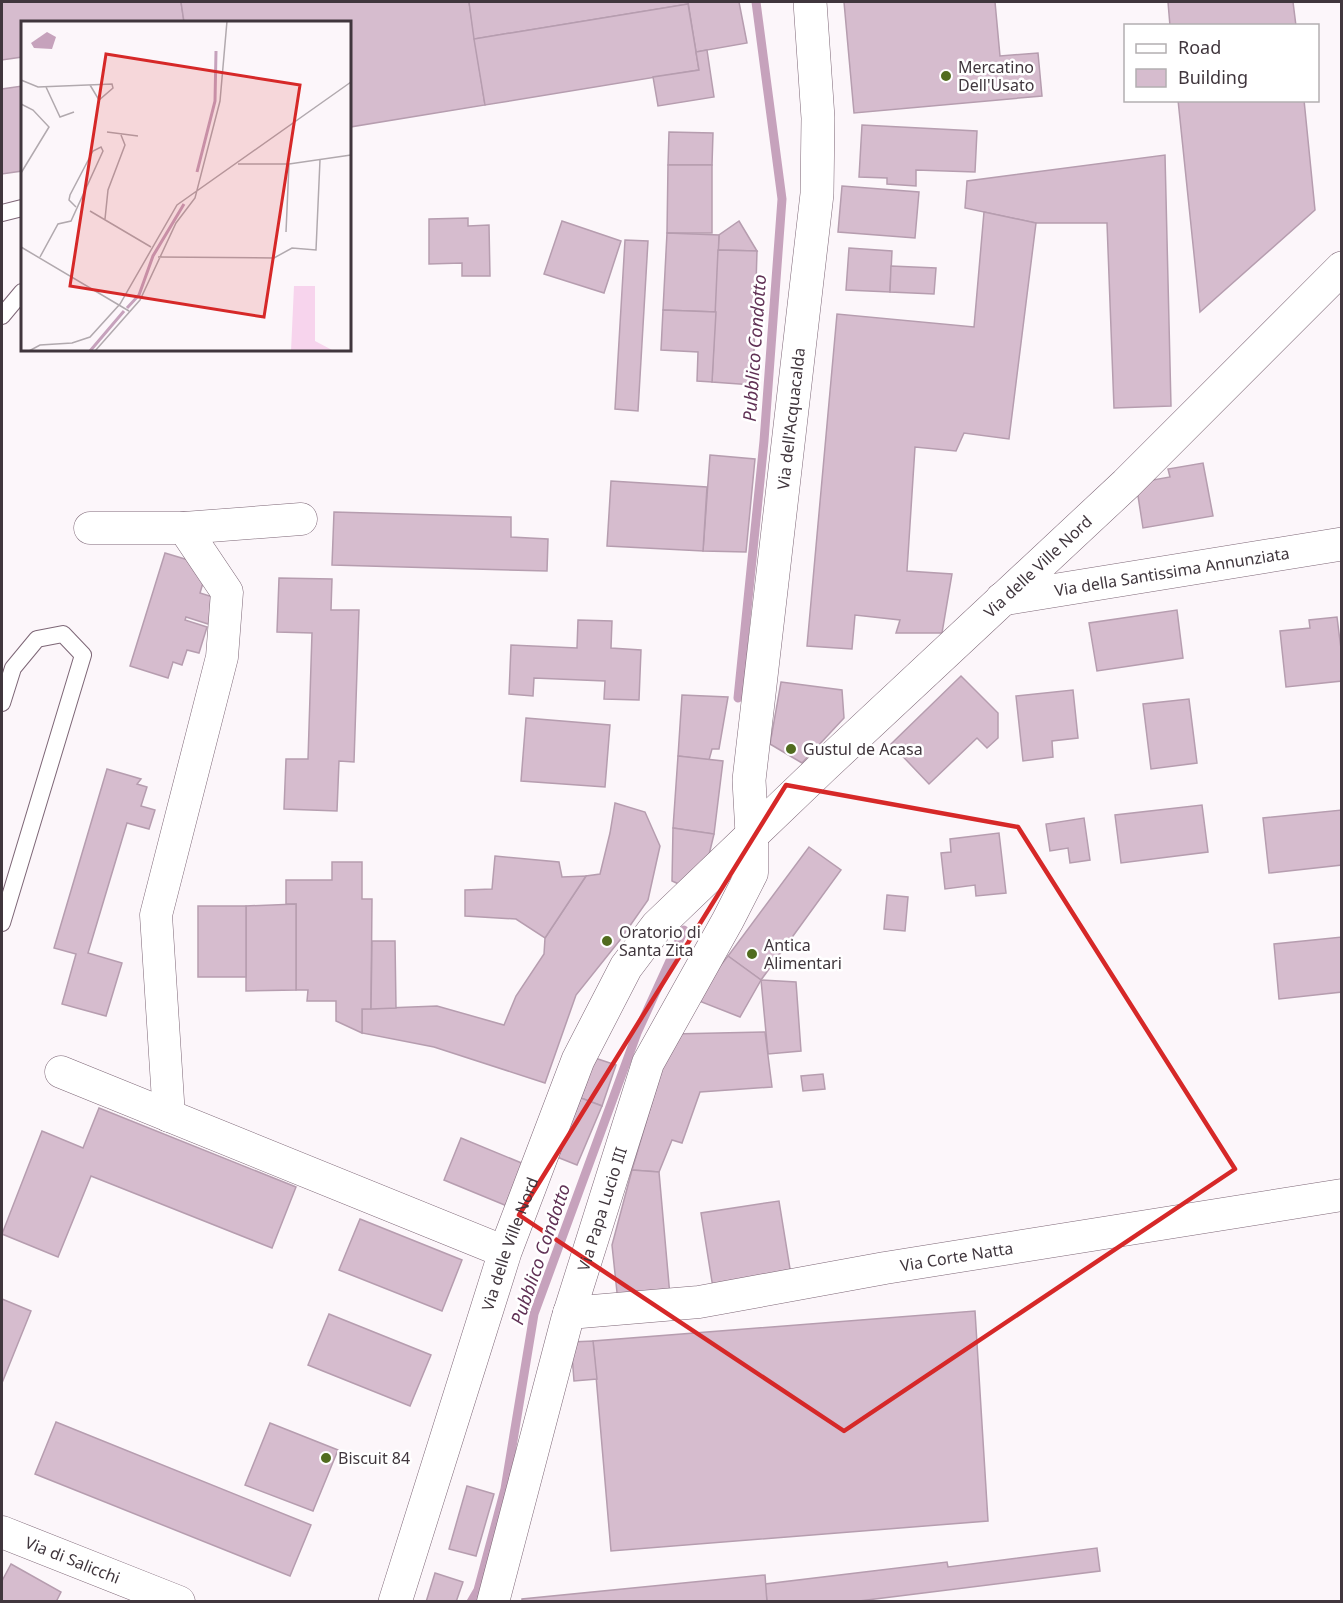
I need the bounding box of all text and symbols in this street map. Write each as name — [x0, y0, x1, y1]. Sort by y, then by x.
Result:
inset map — [21, 21, 351, 351]
legend — [1124, 24, 1319, 102]
text: Road — [1178, 35, 1221, 59]
place label: Mercatino Dell'Usato — [958, 56, 1034, 96]
text: Building — [1178, 65, 1248, 89]
marker: Mercatino Dell'Usato — [939, 69, 953, 83]
water label: Pubblico Condotto — [737, 274, 771, 422]
street label: Via dell'Acquacalda — [772, 346, 810, 491]
street label: Via delle Ville Nord — [979, 510, 1097, 622]
street label: Via della Santissima Annunziata — [1053, 542, 1291, 601]
place label: Gustul de Acasa — [803, 738, 923, 760]
marker: Gustul de Acasa — [784, 742, 798, 756]
place label: Oratorio di Santa Zita — [619, 921, 701, 961]
marker: Oratorio di Santa Zita — [600, 934, 614, 948]
place label: Antica Alimentari — [764, 934, 842, 974]
marker: Antica Alimentari — [745, 947, 759, 961]
street label: Via Papa Lucio III — [572, 1144, 632, 1274]
street label: Via delle Ville Nord — [476, 1174, 543, 1314]
water label: Pubblico Condotto — [505, 1180, 575, 1328]
street label: Via Corte Natta — [899, 1237, 1015, 1276]
place label: Biscuit 84 — [338, 1447, 410, 1469]
marker: Biscuit 84 — [319, 1451, 333, 1465]
street label: Via di Salicchi — [22, 1531, 123, 1589]

